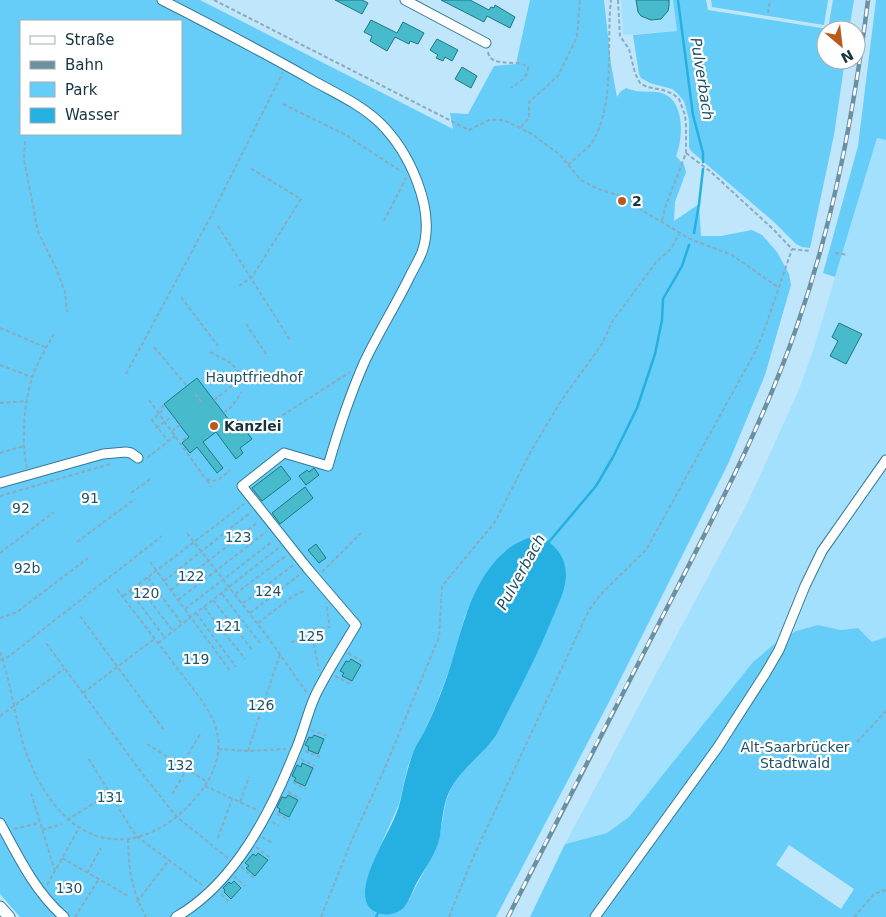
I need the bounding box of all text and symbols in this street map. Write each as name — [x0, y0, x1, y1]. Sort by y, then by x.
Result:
legend — [20, 20, 182, 135]
north arrow — [816, 20, 866, 70]
text: Straße — [65, 31, 114, 49]
water label: Pulverbach — [687, 36, 717, 122]
text: N — [838, 47, 856, 66]
text: Bahn — [65, 56, 104, 74]
text: Park — [65, 81, 98, 99]
text: Wasser — [65, 106, 120, 124]
place label: 2 — [632, 193, 642, 209]
marker: 2 — [616, 195, 628, 207]
park label: Hauptfriedhof — [206, 369, 303, 385]
place label: Kanzlei — [224, 418, 282, 434]
marker: Kanzlei — [208, 420, 220, 432]
park label: 91 — [81, 490, 99, 506]
park label: 92 — [12, 500, 30, 516]
park label: 123 — [225, 529, 251, 545]
water label: Pulverbach — [493, 531, 549, 613]
park label: 92b — [14, 560, 40, 576]
park label: 122 — [178, 568, 204, 584]
park label: 124 — [255, 583, 281, 599]
park label: 120 — [133, 585, 159, 601]
park label: 121 — [215, 618, 241, 634]
park label: 125 — [298, 628, 324, 644]
park label: 119 — [183, 651, 209, 667]
park label: 126 — [248, 697, 274, 713]
park label: Alt-Saarbrücker Stadtwald — [741, 739, 850, 771]
park label: 132 — [167, 757, 193, 773]
park label: 131 — [97, 789, 123, 805]
park label: 130 — [56, 880, 82, 896]

